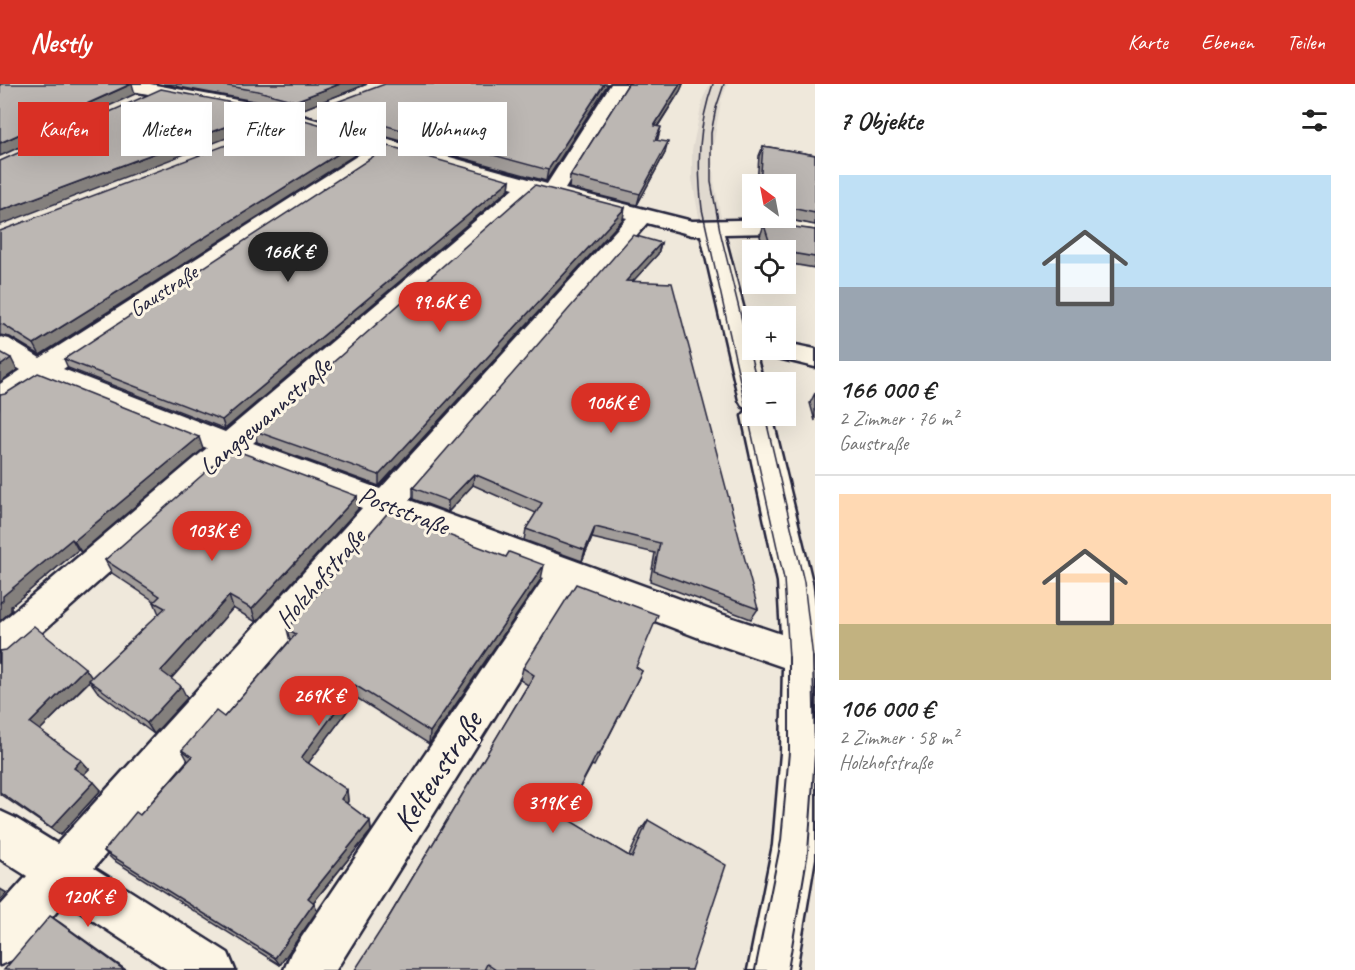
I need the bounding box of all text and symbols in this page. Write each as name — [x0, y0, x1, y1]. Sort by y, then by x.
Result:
text: Nestly — [30, 25, 91, 60]
text: Karte — [1128, 29, 1168, 55]
text: Ebenen — [1201, 29, 1254, 55]
text: Teilen — [1287, 29, 1325, 55]
chip: Kaufen — [18, 102, 109, 156]
chip: Mieten — [121, 102, 212, 156]
chip: Filter — [224, 102, 305, 156]
chip: Neu — [317, 102, 386, 156]
chip: Wohnung — [398, 102, 507, 156]
text: 7 Objekte — [839, 104, 923, 137]
icon: filters — [1298, 104, 1331, 137]
north arrow — [742, 174, 796, 228]
map controls — [742, 174, 796, 426]
icon: home — [1031, 214, 1139, 322]
pin: 166K € — [239, 232, 337, 283]
text: 166K € — [262, 239, 314, 264]
button: locate — [742, 240, 796, 294]
street label: Gaustraße — [124, 257, 205, 323]
pin: 99.6K € — [385, 282, 495, 333]
text: 99.6K € — [413, 289, 467, 314]
button: + — [742, 306, 796, 360]
street label: Langgewannstraße — [192, 348, 341, 483]
button: − — [742, 372, 796, 426]
text: 166 000 € — [839, 373, 935, 406]
pin: 106K € — [562, 383, 660, 434]
text: 106K € — [585, 390, 637, 415]
text: 2 Zimmer · 76 m² — [839, 406, 958, 431]
text: Gaustraße — [839, 431, 908, 456]
street label: Poststraße — [354, 478, 456, 544]
pin: 103K € — [163, 511, 261, 562]
text: 103K € — [187, 518, 238, 543]
street label: Holzhofstraße — [268, 520, 374, 635]
icon: home — [1031, 533, 1139, 641]
pin: 269K € — [270, 676, 368, 727]
text: 269K € — [293, 683, 345, 708]
text: 106 000 € — [839, 692, 934, 725]
street label: Keltenstraße — [383, 701, 493, 839]
text: 2 Zimmer · 58 m² — [839, 725, 958, 750]
text: Holzhofstraße — [839, 750, 932, 775]
pin: 319K € — [504, 783, 602, 834]
text: 319K € — [528, 790, 578, 815]
pin: 120K € — [39, 877, 137, 928]
text: 120K € — [63, 884, 114, 909]

